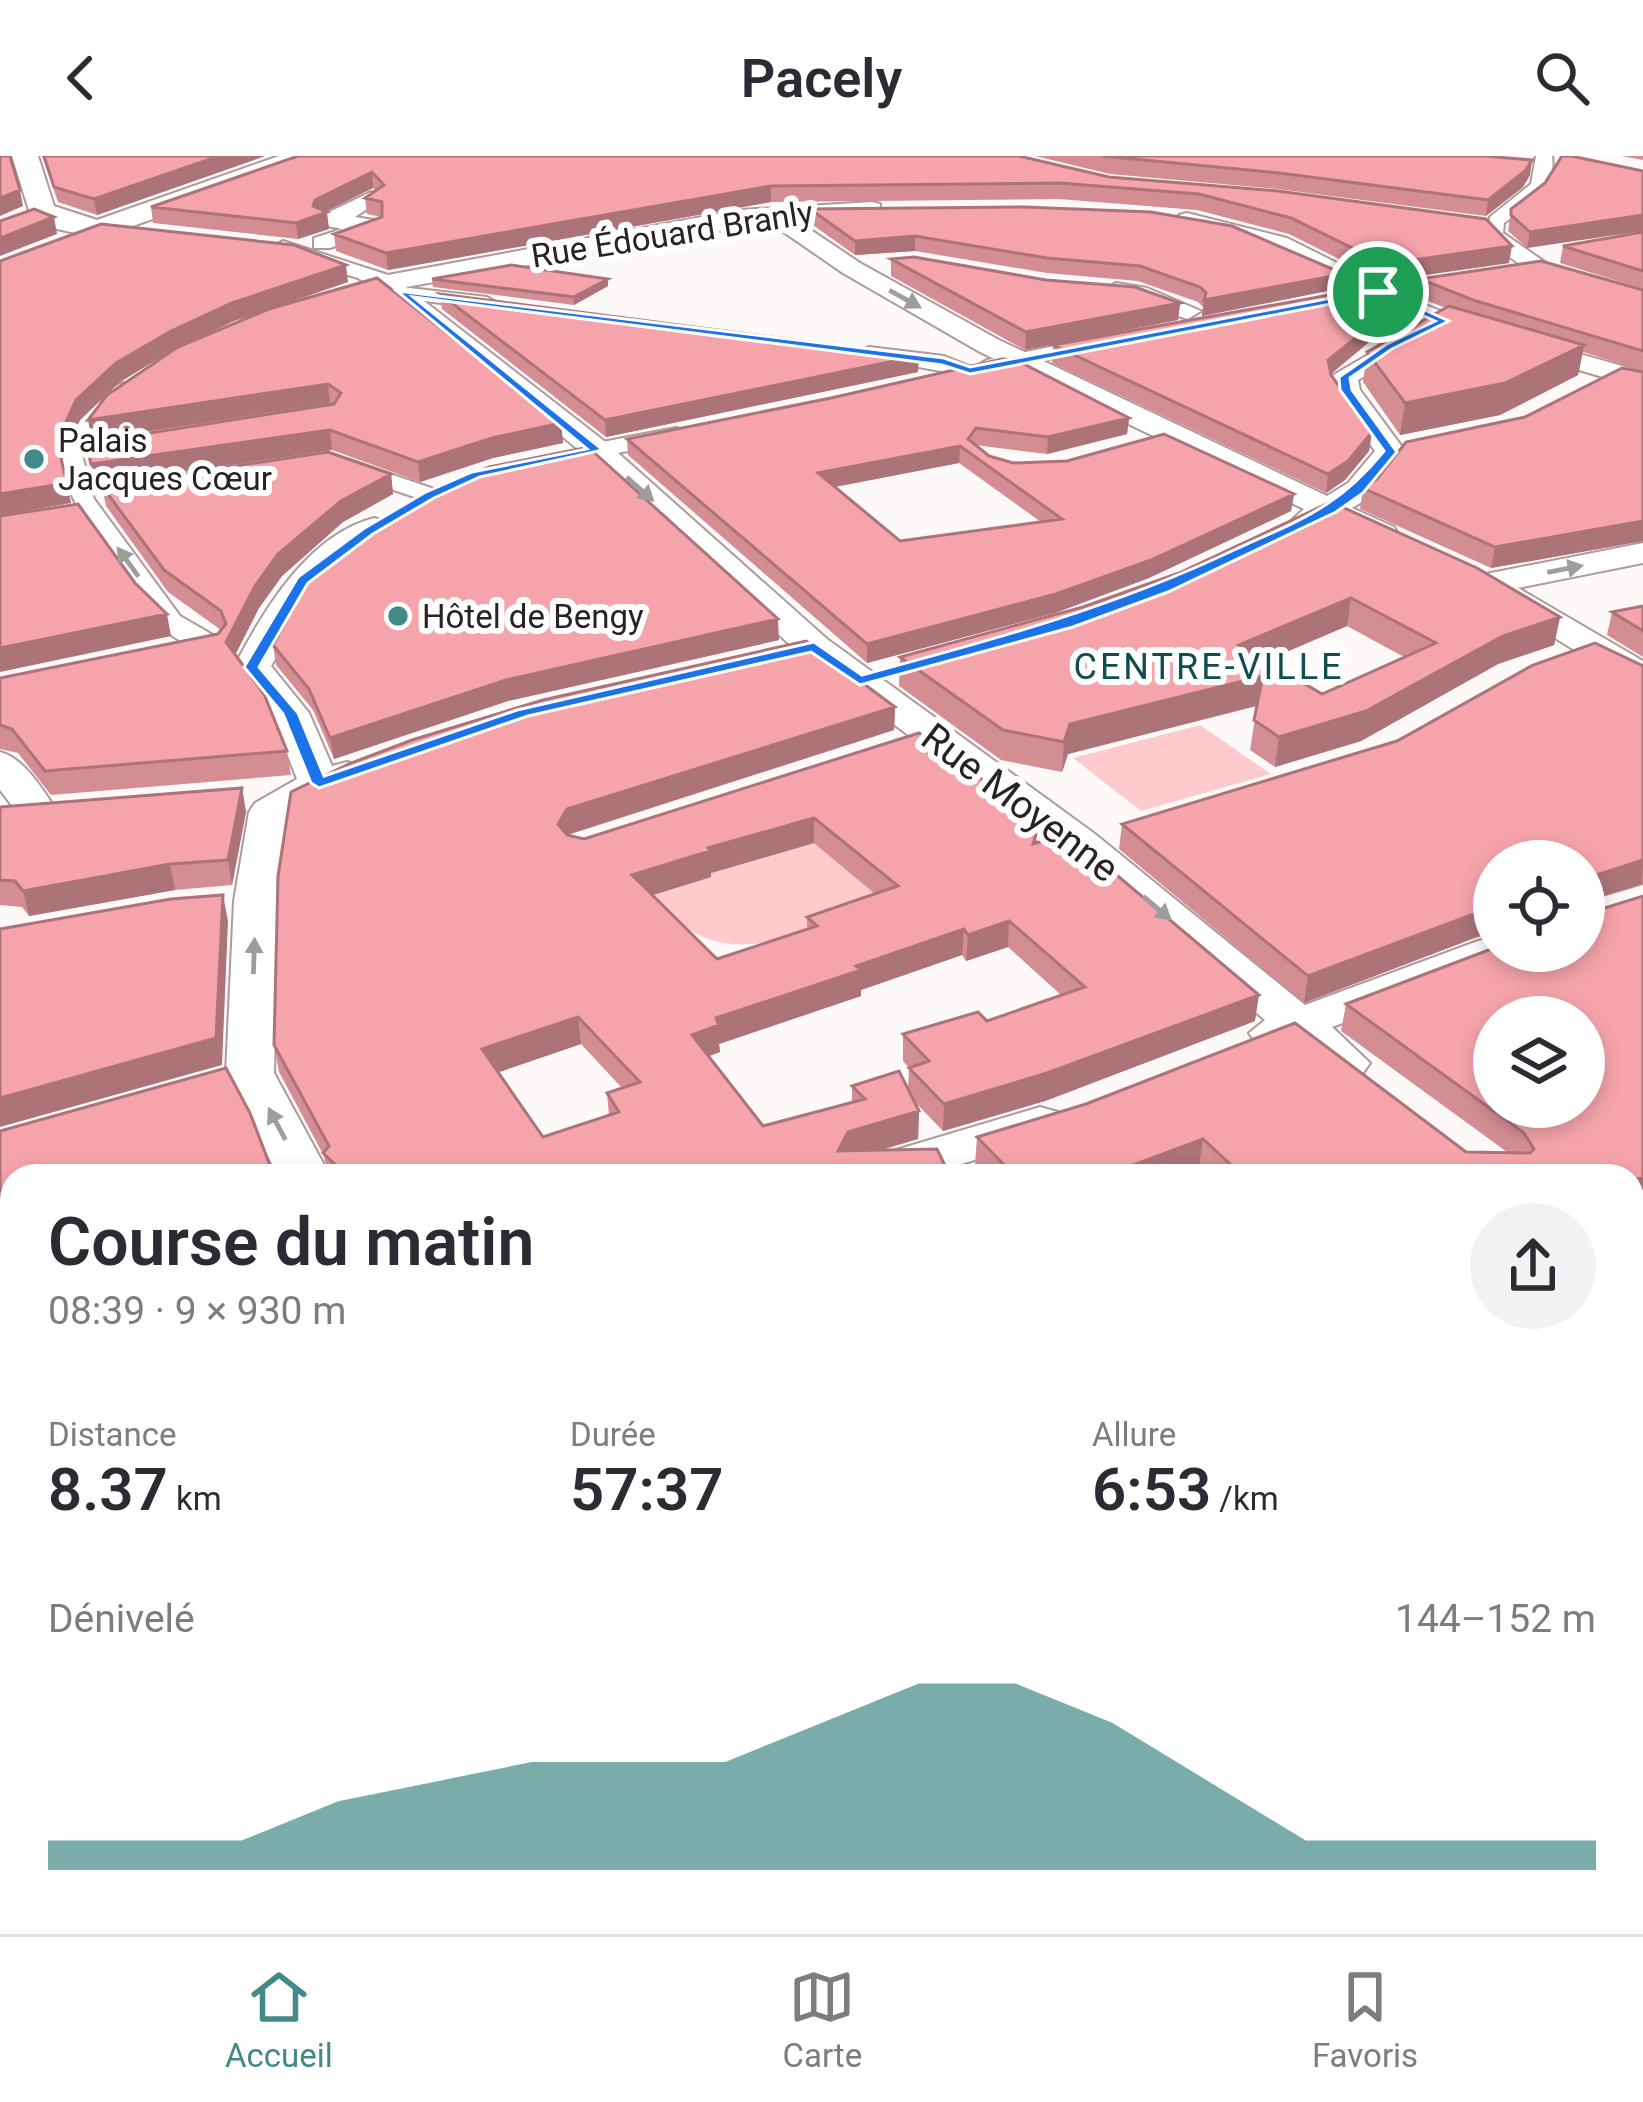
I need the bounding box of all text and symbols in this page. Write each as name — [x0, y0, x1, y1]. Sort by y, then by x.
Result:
icon: back — [48, 45, 114, 111]
icon: search — [1529, 45, 1595, 111]
text: Pacely — [741, 47, 902, 110]
street label: Rue Édouard Branly — [528, 192, 816, 276]
pin — [1327, 241, 1429, 343]
icon: arrive — [1345, 259, 1411, 325]
one-way arrow — [888, 288, 922, 309]
place label: Palais Jacques Cœur — [58, 421, 272, 498]
marker: Palais Jacques Cœur — [21, 446, 47, 472]
one-way arrow — [625, 475, 654, 502]
one-way arrow — [116, 546, 140, 578]
one-way arrow — [1546, 558, 1584, 577]
place label: Hôtel de Bengy — [422, 597, 644, 636]
marker: Hôtel de Bengy — [385, 603, 411, 629]
district label: CENTRE-VILLE — [1073, 646, 1345, 688]
street label: Rue Moyenne — [912, 714, 1128, 892]
map controls — [1473, 840, 1605, 1128]
button: locate — [1473, 840, 1605, 972]
one-way arrow — [1142, 895, 1172, 921]
one-way arrow — [245, 936, 264, 974]
button: layers — [1473, 996, 1605, 1128]
one-way arrow — [267, 1107, 287, 1142]
button: share — [1470, 1203, 1596, 1329]
text: Course du matin — [48, 1204, 534, 1281]
text: 08:39 · 9 × 930 m — [48, 1288, 346, 1334]
text: Distance — [48, 1415, 176, 1454]
text: Durée — [570, 1415, 656, 1454]
text: Allure — [1092, 1415, 1176, 1454]
text: 8.37 — [48, 1454, 168, 1525]
text: 57:37 — [570, 1454, 723, 1525]
text: 6:53 — [1092, 1454, 1211, 1525]
text: km — [168, 1479, 222, 1518]
text: /km — [1211, 1479, 1279, 1518]
text: Dénivelé — [48, 1596, 195, 1642]
text: 144–152 m — [1395, 1596, 1596, 1642]
tab: Accueil — [225, 1964, 333, 2075]
tab: Carte — [782, 1964, 862, 2075]
tab: Favoris — [1312, 1964, 1418, 2075]

